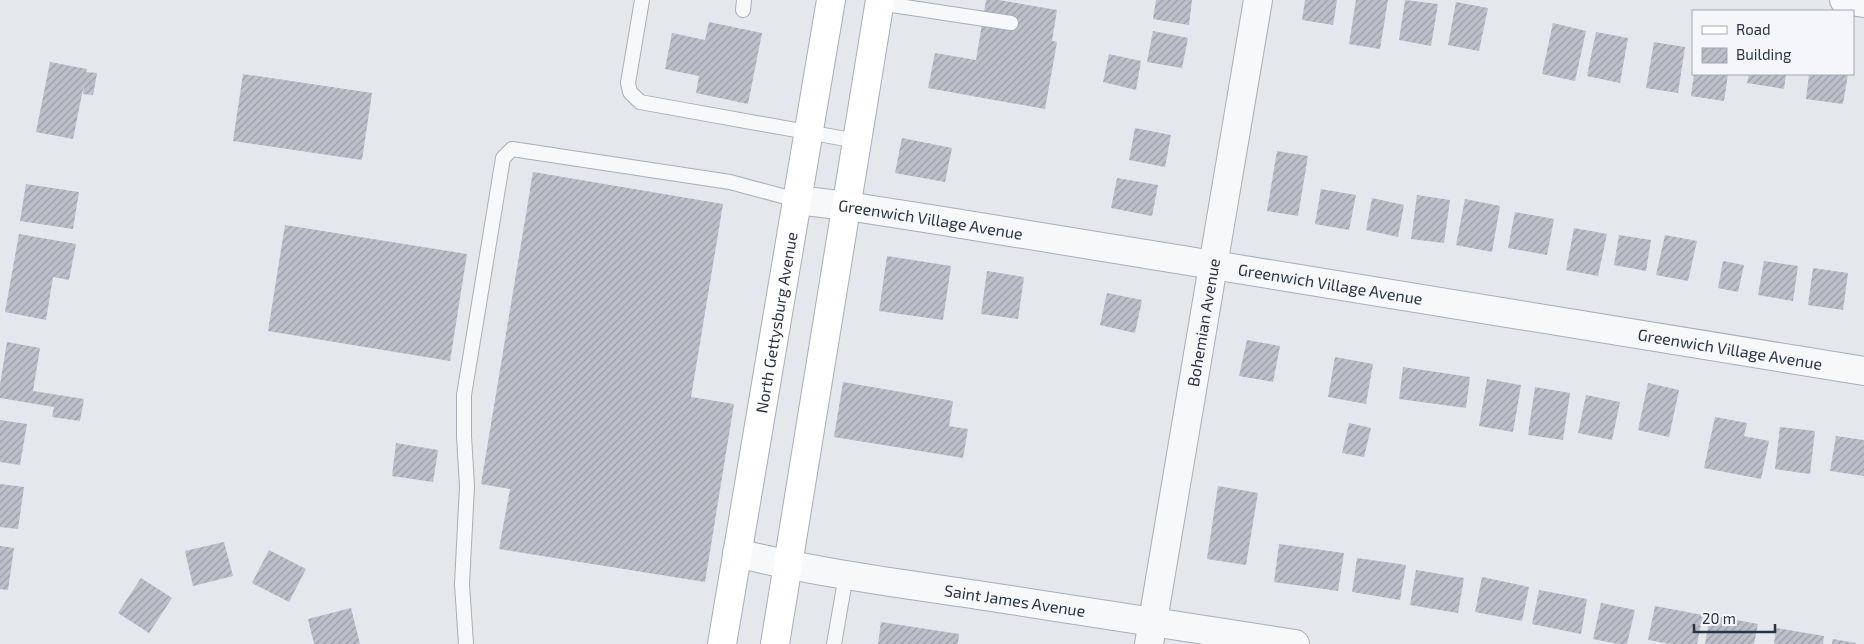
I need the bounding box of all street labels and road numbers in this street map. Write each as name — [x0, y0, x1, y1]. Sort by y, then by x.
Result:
street label: Greenwich Village Avenue — [837, 195, 1024, 243]
street label: North Gettysburg Avenue — [751, 230, 801, 415]
street label: Bohemian Avenue — [1183, 257, 1223, 388]
street label: Greenwich Village Avenue — [1237, 259, 1424, 308]
street label: Greenwich Village Avenue — [1637, 324, 1824, 373]
street label: Saint James Avenue — [943, 580, 1087, 620]

